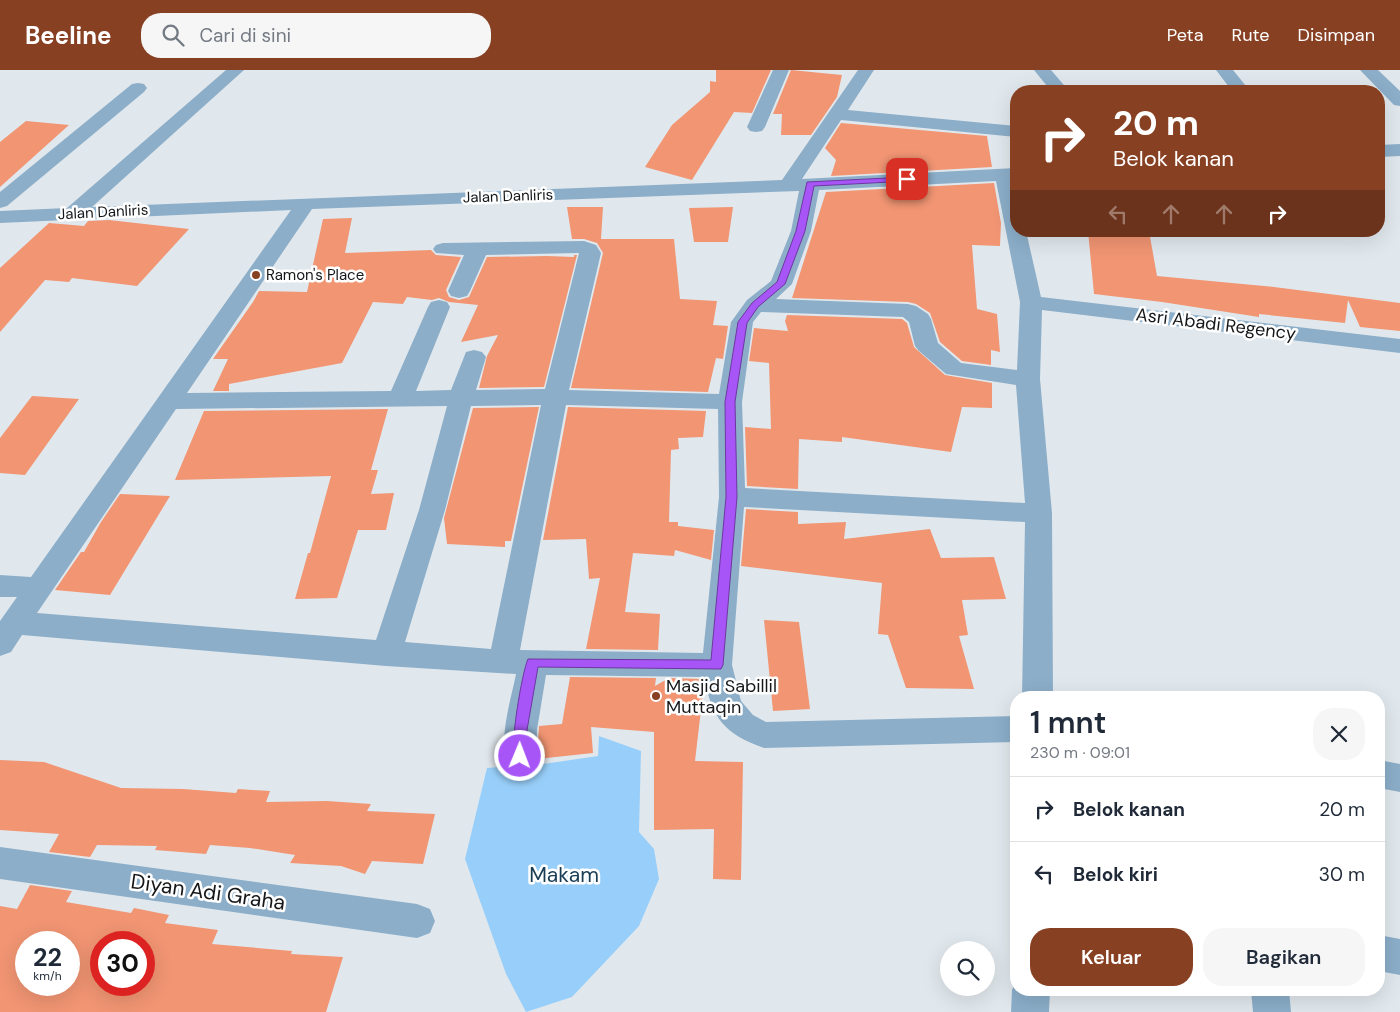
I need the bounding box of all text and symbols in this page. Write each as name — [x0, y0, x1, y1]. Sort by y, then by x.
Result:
search box — [141, 13, 491, 58]
text: Beeline — [25, 20, 111, 51]
icon: search — [159, 21, 187, 49]
text: Cari di sini — [199, 23, 291, 48]
text: Peta — [1167, 23, 1203, 47]
text: Rute — [1231, 23, 1270, 47]
text: Disimpan — [1298, 23, 1375, 47]
text: 20 m — [1113, 100, 1199, 146]
icon: right — [1030, 105, 1095, 170]
text: Belok kanan — [1113, 144, 1234, 173]
pin — [886, 158, 928, 200]
icon: arrive — [893, 165, 921, 193]
street label: Jalan Danliris — [462, 184, 554, 208]
street label: Jalan Danliris — [57, 200, 149, 224]
icon: left — [1104, 200, 1132, 228]
icon: ahead — [1157, 200, 1185, 228]
icon: ahead — [1210, 200, 1238, 228]
icon: right — [1263, 200, 1291, 228]
place label: Ramon's Place — [266, 265, 364, 285]
marker: Ramon's Place — [250, 269, 262, 281]
street label: Asri Abadi Regency — [1135, 302, 1297, 346]
place label: Masjid Sabillil Muttaqin — [666, 674, 777, 719]
marker: Masjid Sabillil Muttaqin — [650, 690, 662, 702]
text: 1 mnt — [1030, 703, 1106, 742]
button: close — [1313, 708, 1365, 760]
position arrow — [493, 729, 545, 781]
text: 230 m · 09:01 — [1030, 742, 1130, 763]
icon: right — [1030, 795, 1058, 823]
text: Belok kanan — [1073, 797, 1185, 822]
text: 20 m — [1319, 797, 1365, 822]
icon: left — [1030, 860, 1058, 888]
park label: Makam — [529, 861, 599, 889]
text: Belok kiri — [1073, 862, 1158, 887]
text: 30 m — [1319, 862, 1365, 887]
street label: Diyan Adi Graha — [129, 867, 287, 917]
button: Keluar — [1030, 928, 1193, 986]
button: Bagikan — [1203, 928, 1365, 986]
speed limit sign: 30 — [90, 931, 155, 996]
text: 22 — [33, 941, 62, 974]
map controls — [940, 941, 995, 996]
button: search — [940, 941, 995, 996]
text: km/h — [33, 968, 62, 984]

